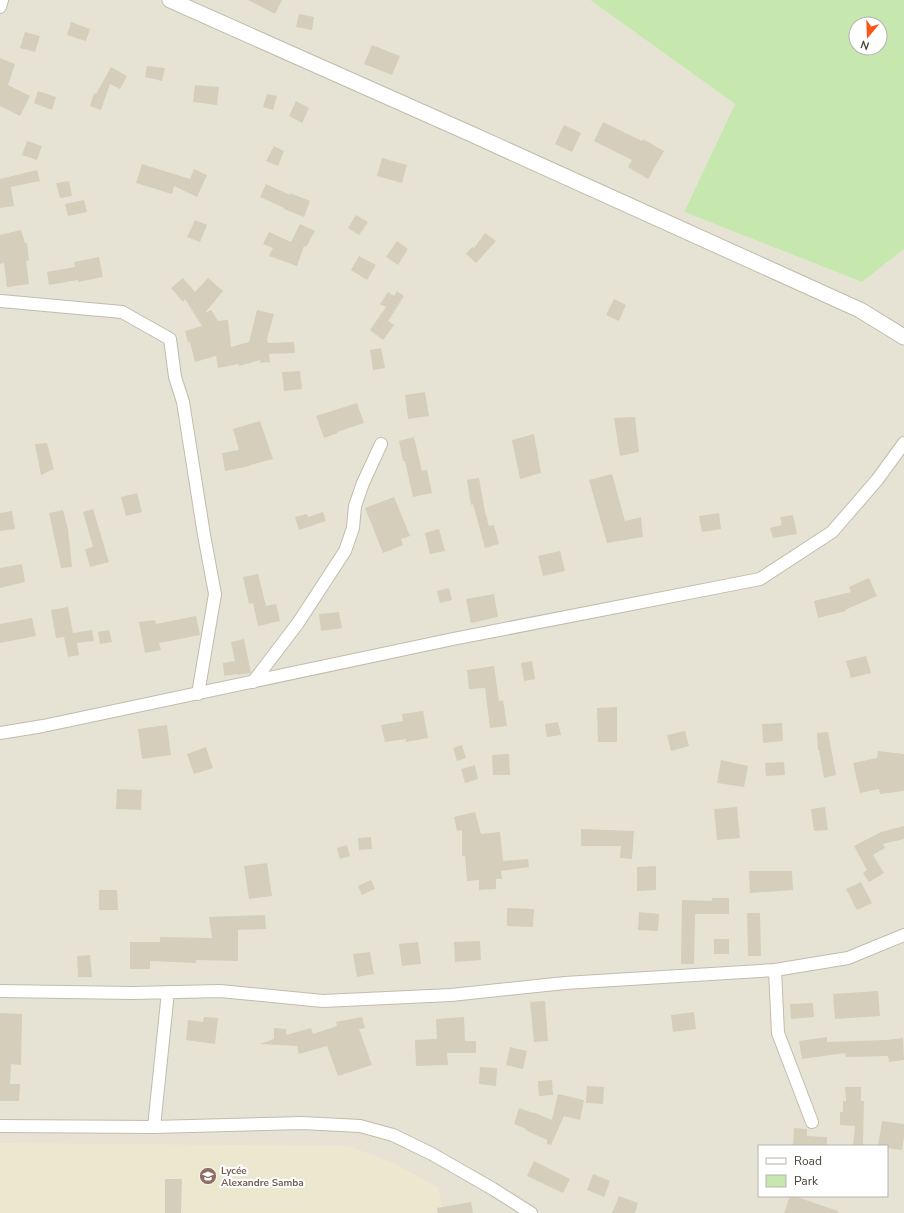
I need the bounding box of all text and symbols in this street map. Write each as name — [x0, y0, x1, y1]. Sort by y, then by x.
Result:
north arrow — [848, 16, 888, 56]
text: N — [859, 37, 871, 53]
legend — [758, 1145, 888, 1197]
text: Road — [794, 1153, 822, 1169]
place label: Lycée Alexandre Samba — [221, 1164, 304, 1190]
school or university icon: Lycée Alexandre Samba — [198, 1166, 218, 1186]
text: Park — [794, 1173, 819, 1189]

